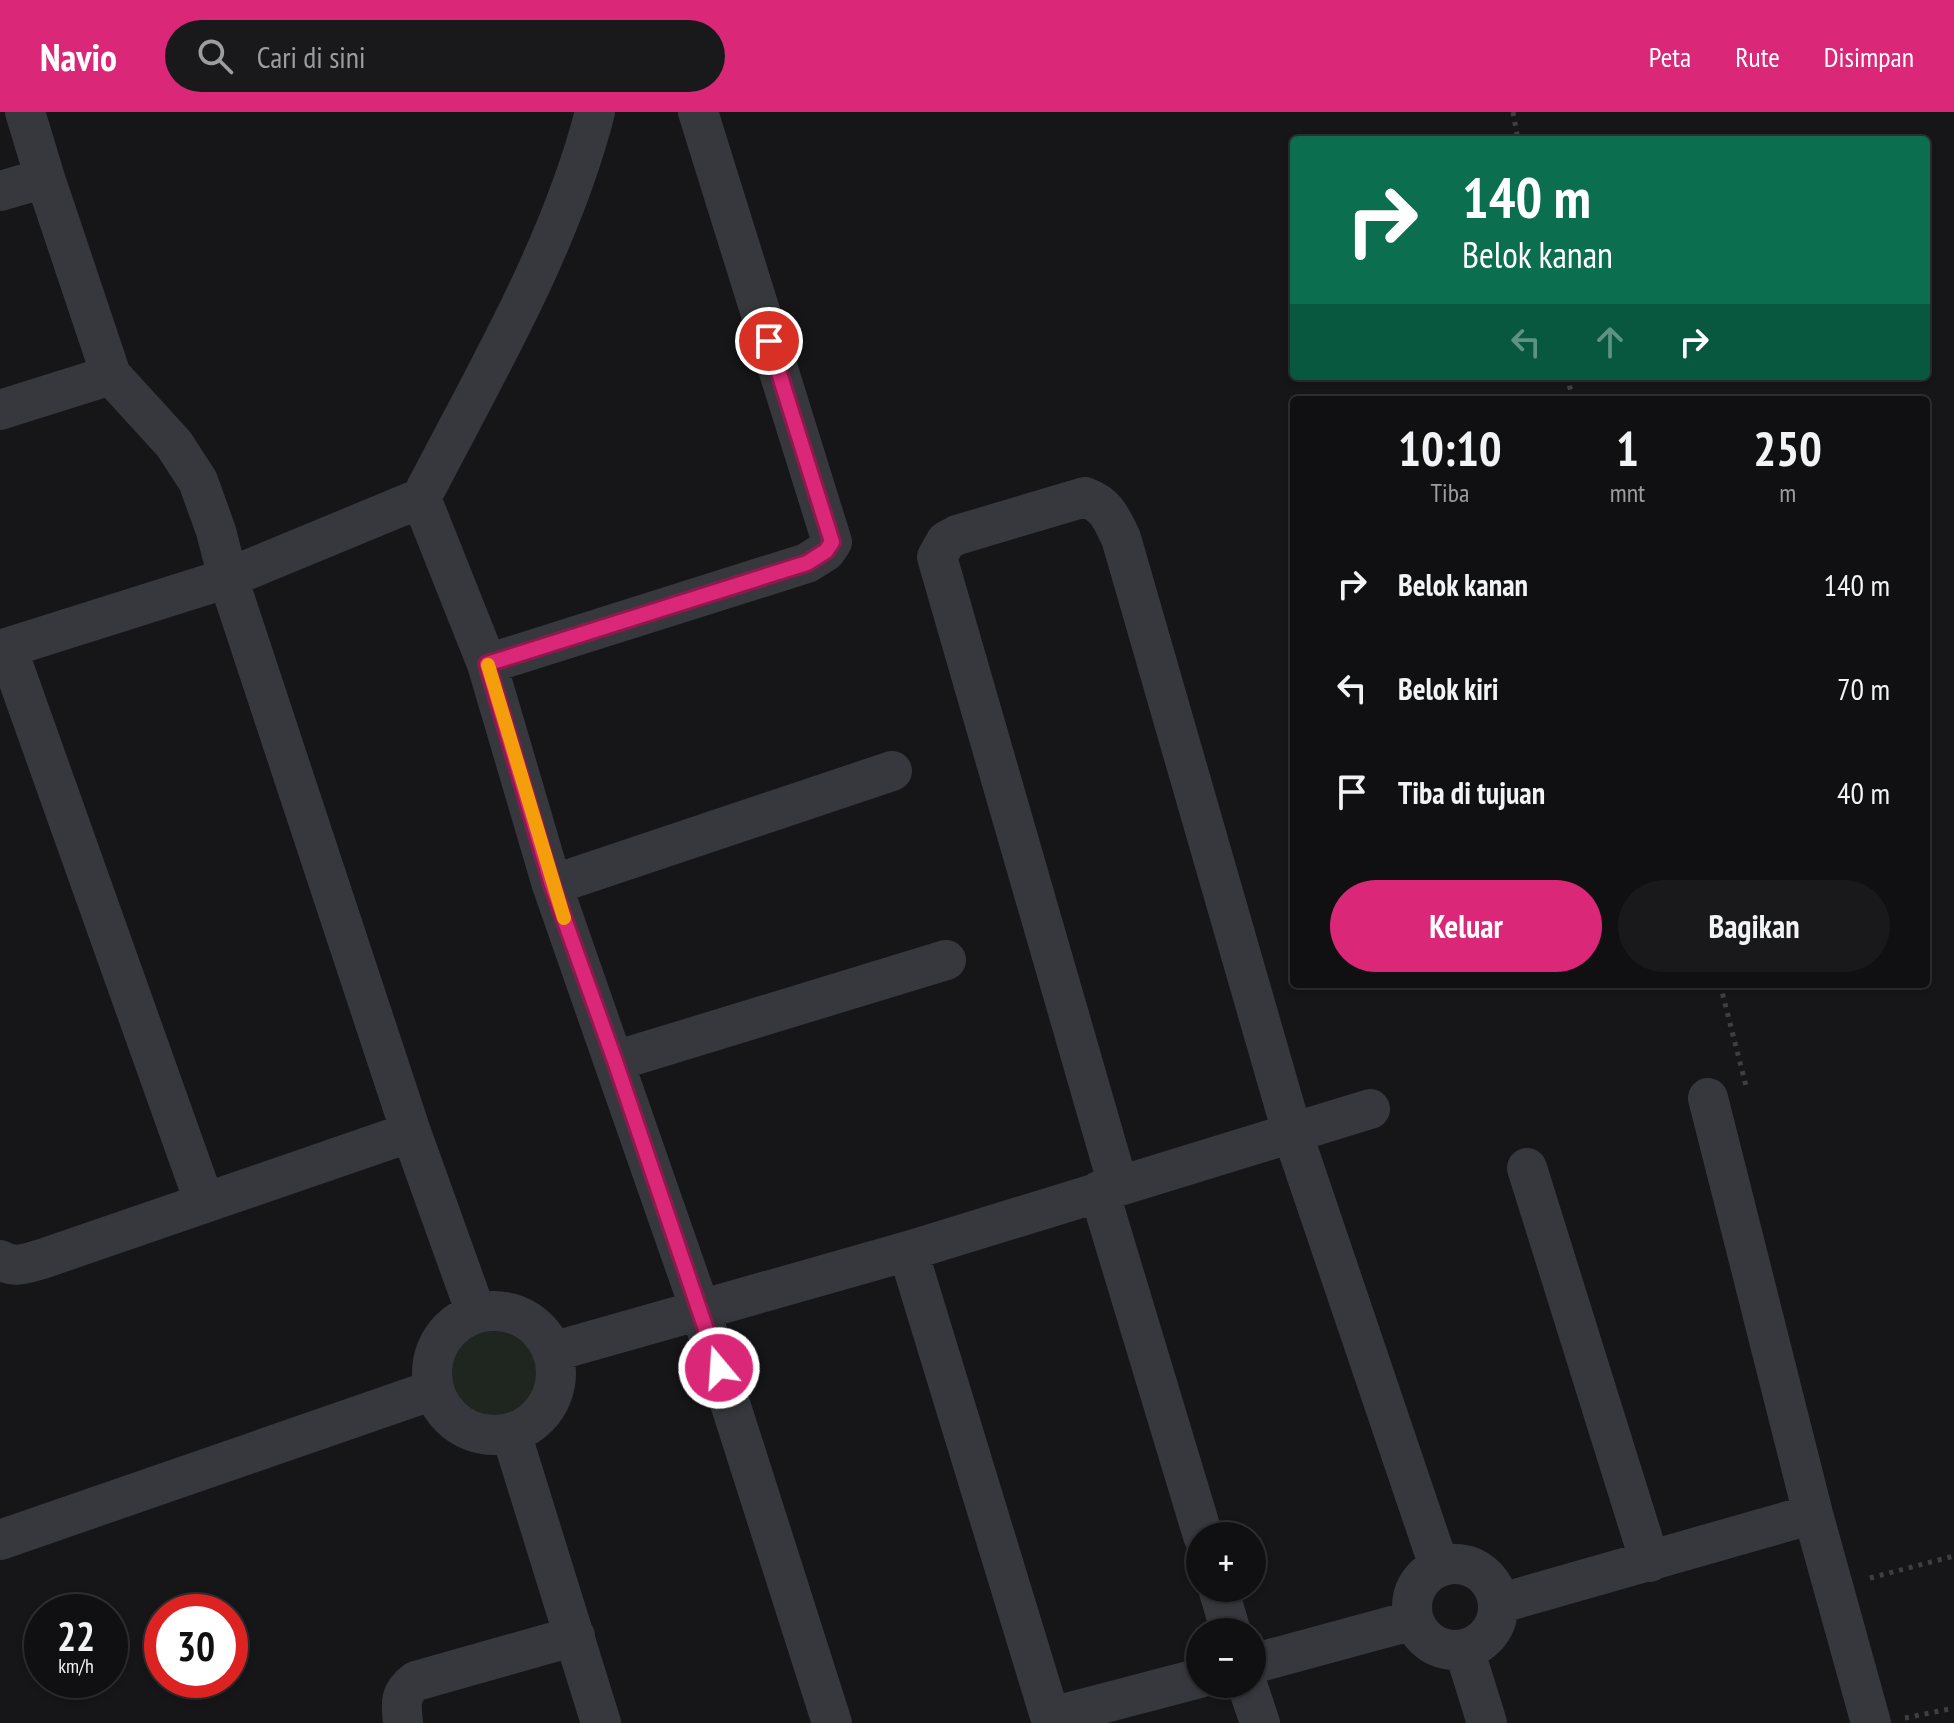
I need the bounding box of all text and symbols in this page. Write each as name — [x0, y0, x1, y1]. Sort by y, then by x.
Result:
search box — [165, 20, 725, 92]
text: Navio — [40, 32, 117, 81]
icon: search — [193, 34, 237, 78]
text: Cari di sini — [257, 37, 365, 76]
text: Peta — [1649, 38, 1691, 75]
text: Rute — [1735, 38, 1780, 75]
text: Disimpan — [1824, 38, 1914, 75]
text: 140 m — [1462, 161, 1591, 233]
icon: right — [1330, 168, 1434, 272]
text: Belok kanan — [1462, 231, 1613, 278]
pin — [735, 307, 803, 375]
icon: arrive — [747, 319, 791, 363]
icon: left — [1504, 320, 1548, 364]
icon: ahead — [1588, 320, 1632, 364]
icon: right — [1672, 320, 1716, 364]
text: 10:10 — [1398, 417, 1502, 479]
text: 1 — [1616, 417, 1639, 479]
text: 250 — [1753, 417, 1822, 479]
text: Tiba — [1430, 476, 1469, 509]
text: mnt — [1610, 476, 1645, 509]
text: m — [1779, 476, 1796, 509]
icon: right — [1330, 562, 1374, 606]
text: Belok kanan — [1398, 565, 1528, 604]
text: 140 m — [1824, 565, 1890, 604]
icon: left — [1330, 666, 1374, 710]
text: Belok kiri — [1398, 669, 1499, 708]
text: 70 m — [1837, 669, 1890, 708]
icon: arrive — [1330, 770, 1374, 814]
text: Tiba di tujuan — [1398, 773, 1545, 812]
text: 40 m — [1837, 773, 1890, 812]
button: Keluar — [1330, 880, 1602, 972]
button: Bagikan — [1618, 880, 1890, 972]
position arrow — [677, 1326, 761, 1410]
map controls — [1186, 1522, 1266, 1698]
button: + — [1186, 1522, 1266, 1602]
speed limit sign: 30 — [144, 1594, 248, 1698]
text: 22 — [57, 1610, 95, 1662]
button: − — [1186, 1618, 1266, 1698]
text: km/h — [58, 1653, 94, 1679]

